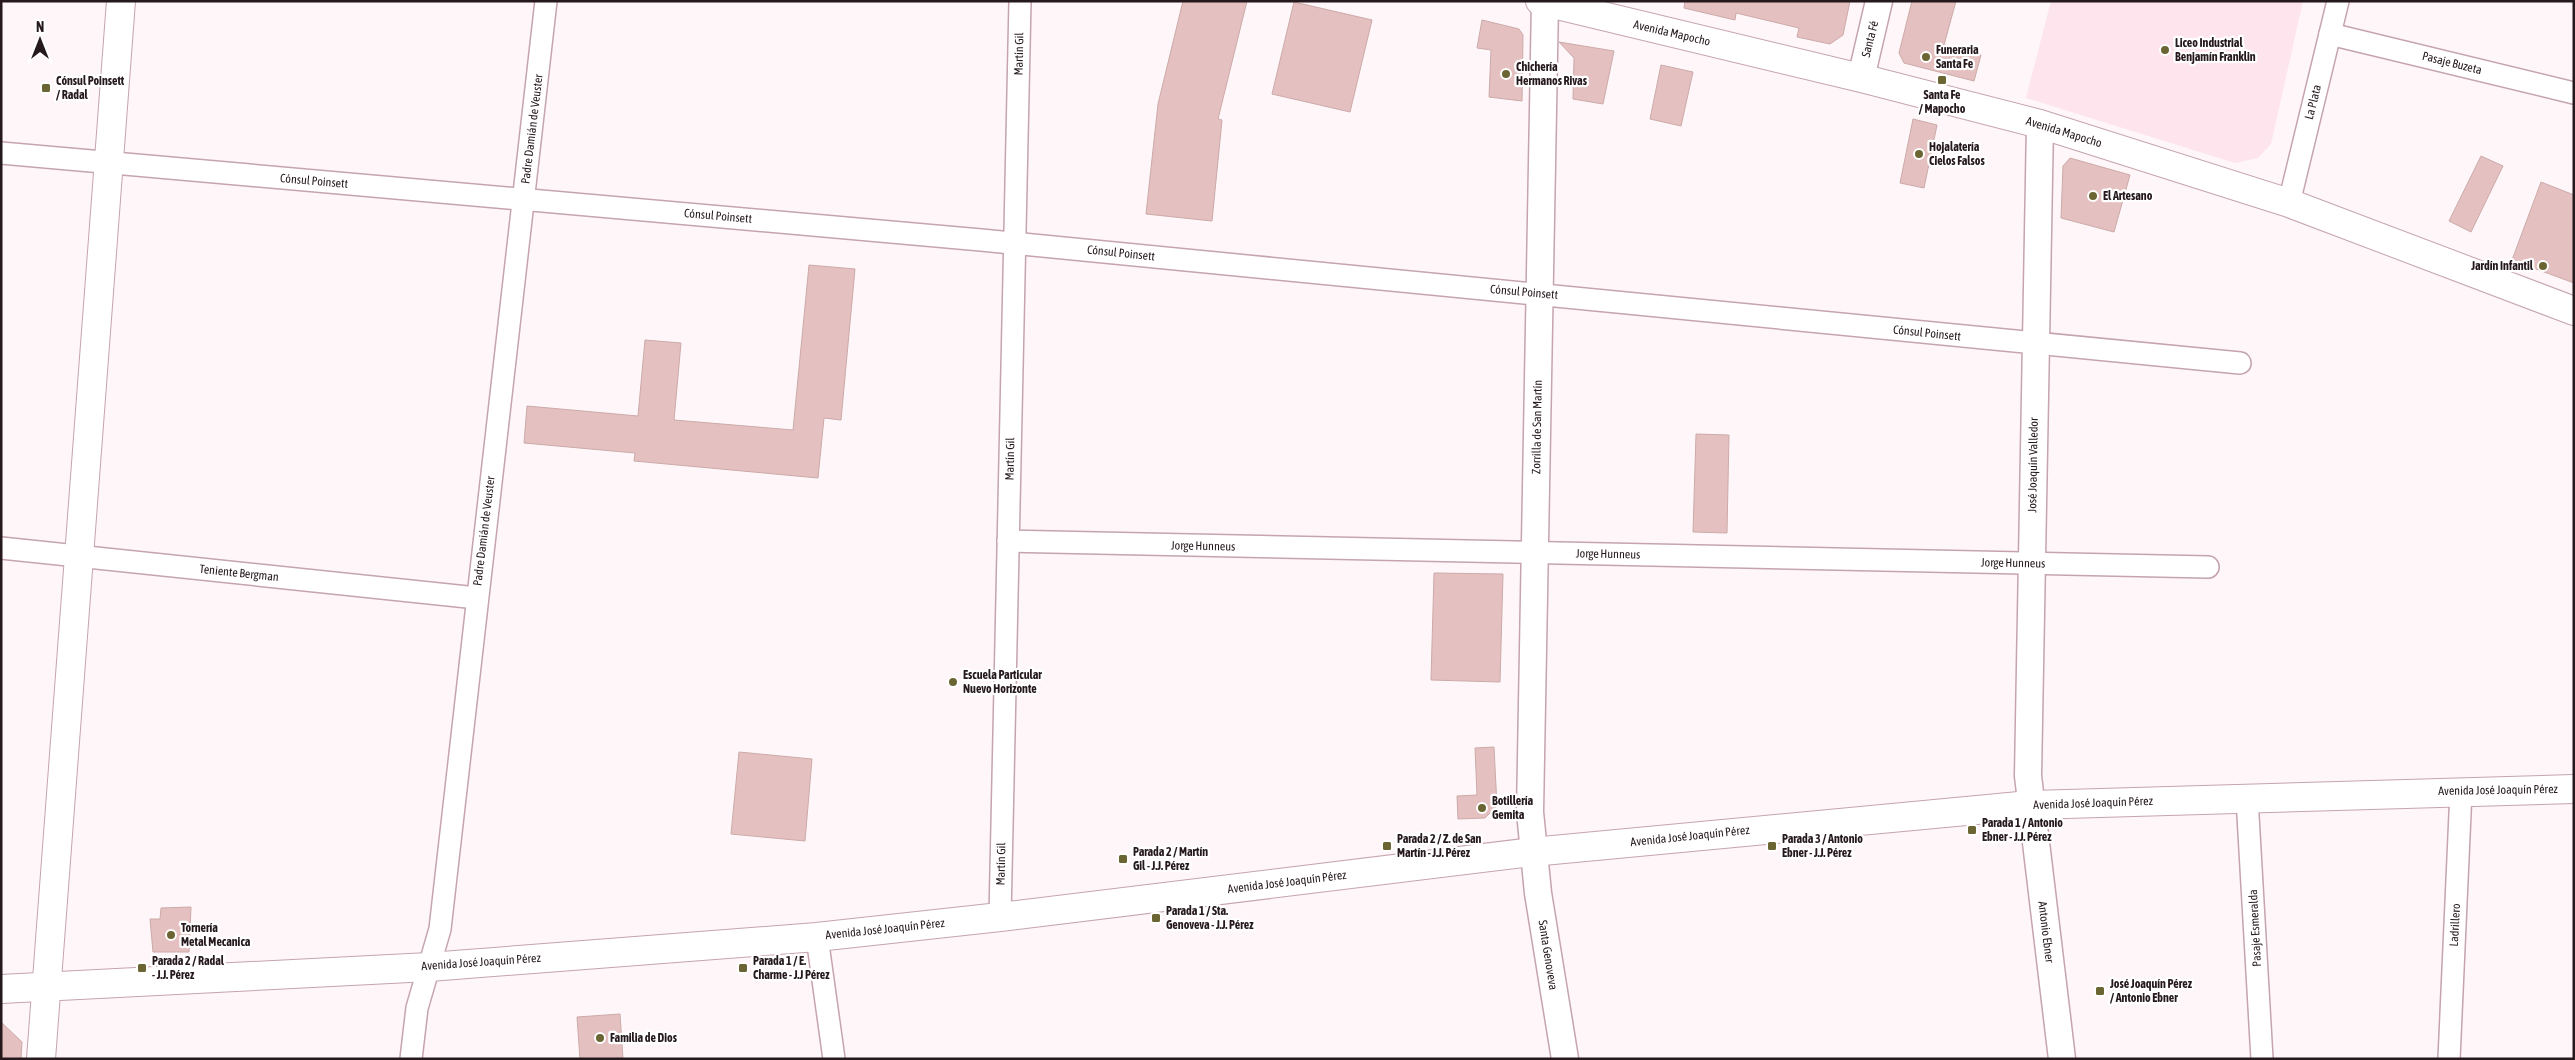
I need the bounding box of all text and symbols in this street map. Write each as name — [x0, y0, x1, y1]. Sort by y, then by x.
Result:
north arrow — [15, 15, 65, 65]
street label: Avenida Mapocho — [1632, 17, 1712, 49]
text: N — [36, 19, 44, 35]
street label: Santa Fé — [1859, 19, 1881, 59]
street label: Martín Gil — [1012, 32, 1026, 76]
place label: Liceo Industrial Benjamín Franklin — [2175, 36, 2256, 64]
place label: Funeraria Santa Fe — [1936, 43, 1979, 71]
marker: Liceo Industrial Benjamín Franklin — [2159, 44, 2171, 56]
street label: Pasaje Buzeta — [2421, 49, 2483, 77]
marker: Funeraria Santa Fe — [1920, 51, 1932, 63]
place label: Chichería Hermanos Rivas — [1516, 60, 1588, 88]
marker: Chichería Hermanos Rivas — [1500, 68, 1512, 80]
street label: Padre Damián de Veuster — [518, 73, 546, 185]
place label: Cónsul Poinsett / Radal — [56, 74, 125, 102]
marker: Santa Fe / Mapocho — [1936, 74, 1948, 86]
marker: Cónsul Poinsett / Radal — [40, 82, 52, 94]
street label: La Plata — [2302, 83, 2324, 121]
place label: Santa Fe / Mapocho — [1919, 88, 1966, 116]
street label: Avenida Mapocho — [2024, 114, 2104, 150]
place label: Hojalatería Cielos Falsos — [1929, 140, 1985, 168]
marker: Hojalatería Cielos Falsos — [1913, 148, 1925, 160]
street label: Cónsul Poinsett — [279, 171, 349, 191]
place label: El Artesano — [2103, 189, 2153, 203]
marker: El Artesano — [2087, 190, 2099, 202]
street label: Cónsul Poinsett — [683, 206, 753, 226]
street label: Cónsul Poinsett — [1086, 242, 1156, 264]
place label: Jardín Infantil — [2470, 259, 2534, 273]
marker: Jardín Infantil — [2537, 260, 2549, 272]
street label: Cónsul Poinsett — [1489, 282, 1559, 302]
street label: Cónsul Poinsett — [1892, 322, 1962, 344]
street label: Zorrilla de San Martín — [1529, 380, 1545, 474]
street label: José Joaquín Valledor — [2025, 417, 2041, 513]
street label: Martín Gil — [1003, 437, 1017, 481]
street label: Padre Damián de Veuster — [470, 475, 498, 587]
street label: Jorge Hunneus — [1171, 538, 1235, 554]
street label: Jorge Hunneus — [1576, 546, 1640, 562]
street label: Jorge Hunneus — [1981, 555, 2045, 571]
street label: Teniente Bergman — [199, 562, 279, 584]
place label: Escuela Particular Nuevo Horizonte — [963, 668, 1042, 696]
marker: Escuela Particular Nuevo Horizonte — [947, 676, 959, 688]
street label: Avenida José Joaquín Pérez — [2438, 782, 2559, 798]
place label: Botillería Gemita — [1492, 794, 1534, 822]
street label: Avenida José Joaquín Pérez — [2033, 794, 2154, 812]
marker: Botillería Gemita — [1476, 802, 1488, 814]
place label: Parada 1 / Antonio Ebner - J.J. Pérez — [1982, 816, 2063, 844]
street label: Avenida José Joaquín Pérez — [1630, 823, 1751, 849]
marker: Parada 1 / Antonio Ebner - J.J. Pérez — [1966, 824, 1978, 836]
place label: Parada 2 / Z. de San Martín - J.J. Pérez — [1397, 832, 1482, 860]
place label: Parada 3 / Antonio Ebner - J.J. Pérez — [1782, 832, 1863, 860]
marker: Parada 2 / Z. de San Martín - J.J. Pérez — [1381, 840, 1393, 852]
marker: Parada 3 / Antonio Ebner - J.J. Pérez — [1766, 840, 1778, 852]
street label: Martín Gil — [994, 842, 1008, 886]
place label: Parada 2 / Martín Gil - J.J. Pérez — [1133, 845, 1208, 873]
marker: Parada 2 / Martín Gil - J.J. Pérez — [1117, 853, 1129, 865]
street label: Avenida José Joaquín Pérez — [1227, 868, 1348, 896]
street label: Pasaje Esmeralda — [2246, 889, 2264, 967]
street label: Antonio Ebner — [2035, 900, 2057, 964]
street label: Ladrillero — [2447, 903, 2463, 947]
place label: Parada 1 / Sta. Genoveva - J.J. Pérez — [1166, 904, 1254, 932]
marker: Parada 1 / Sta. Genoveva - J.J. Pérez — [1150, 912, 1162, 924]
street label: Avenida José Joaquín Pérez — [825, 916, 946, 942]
street label: Santa Genoveva — [1536, 919, 1560, 991]
place label: Tornería Metal Mecanica — [181, 921, 251, 949]
marker: Tornería Metal Mecanica — [165, 929, 177, 941]
street label: Avenida José Joaquín Pérez — [421, 951, 542, 973]
place label: Parada 2 / Radal - J.J. Pérez — [152, 954, 225, 982]
place label: Parada 1 / E. Charme - J.J Pérez — [753, 954, 830, 982]
marker: Parada 2 / Radal - J.J. Pérez — [136, 962, 148, 974]
marker: Parada 1 / E. Charme - J.J Pérez — [737, 962, 749, 974]
place label: José Joaquín Pérez / Antonio Ebner — [2109, 977, 2193, 1005]
marker: José Joaquín Pérez / Antonio Ebner — [2094, 985, 2106, 997]
place label: Familia de Dios — [610, 1031, 678, 1045]
marker: Familia de Dios — [594, 1032, 606, 1044]

